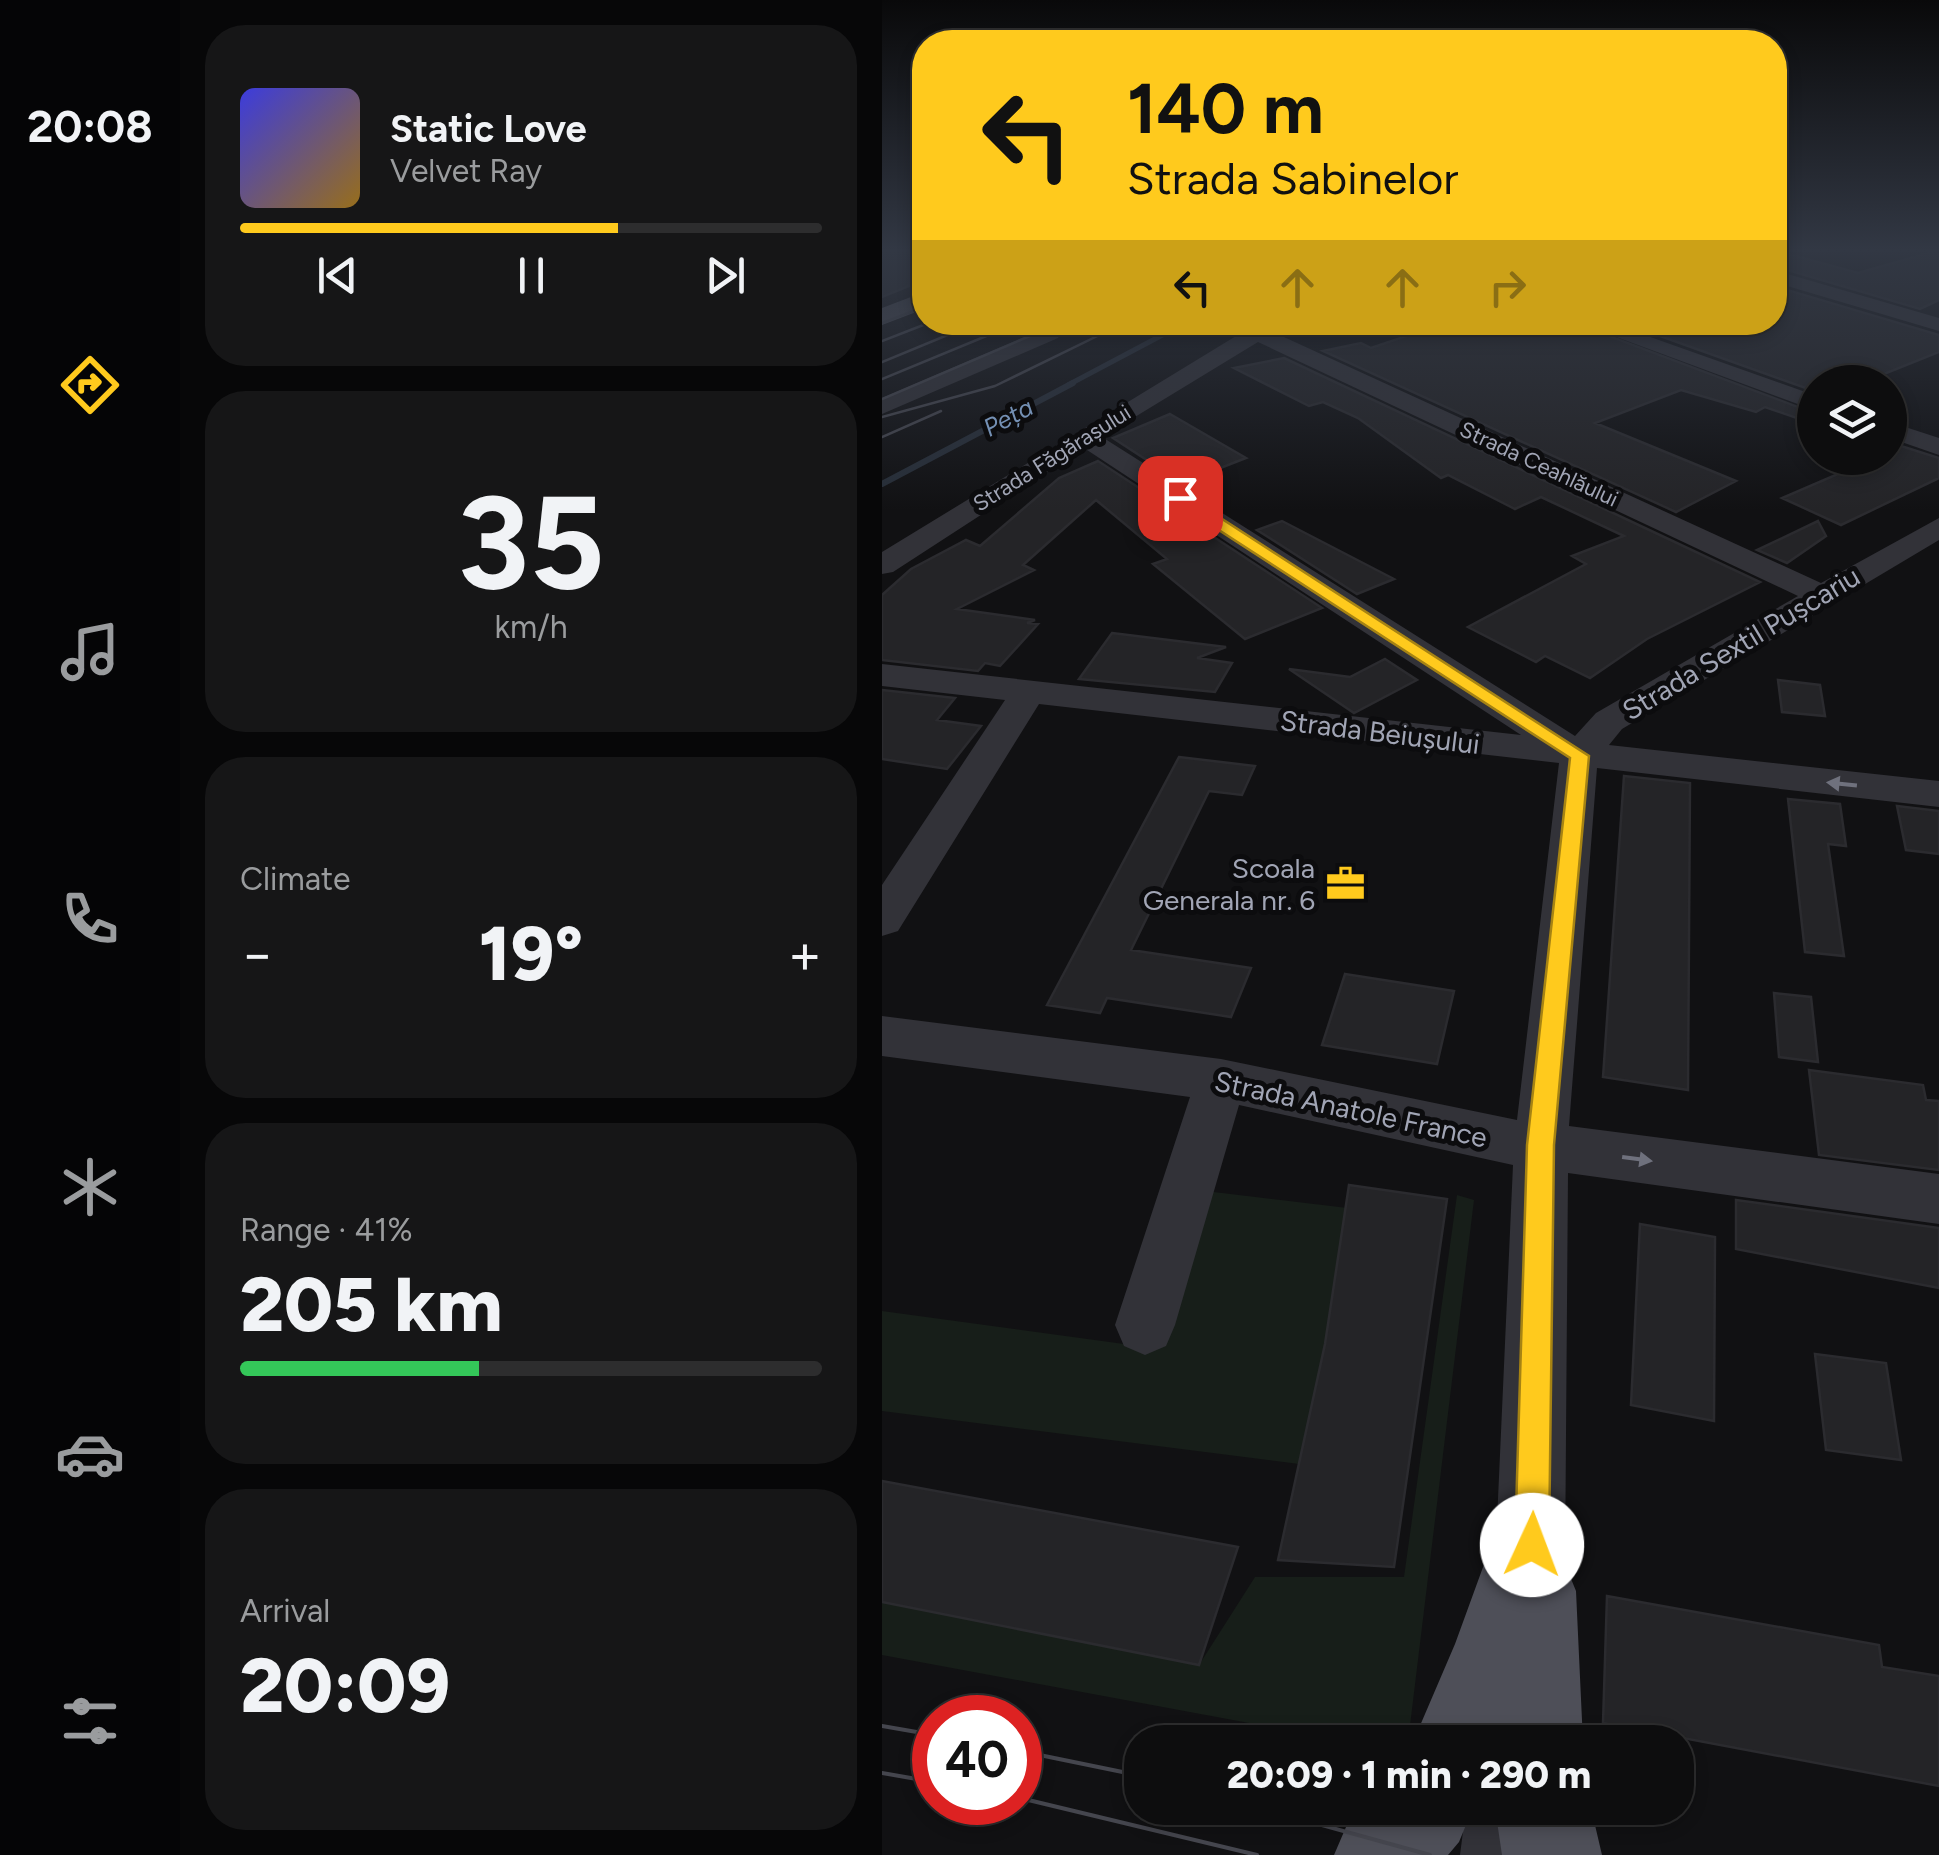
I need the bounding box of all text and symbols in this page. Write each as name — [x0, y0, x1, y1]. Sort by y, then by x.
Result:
text: 140 m — [1127, 66, 1324, 151]
icon: left — [962, 70, 1092, 200]
text: 20:08 — [27, 99, 153, 153]
text: Static Love — [390, 106, 587, 152]
text: Strada Sabinelor — [1127, 151, 1459, 205]
text: Velvet Ray — [390, 152, 542, 190]
icon: previous — [310, 248, 365, 303]
icon: pause — [504, 248, 559, 303]
icon: next — [698, 248, 753, 303]
icon: left — [1165, 260, 1220, 315]
icon: ahead — [1270, 260, 1325, 315]
icon: ahead — [1375, 260, 1430, 315]
icon: right — [1480, 260, 1535, 315]
icon: directions — [55, 350, 125, 420]
map controls — [1797, 365, 1907, 475]
button: layers — [1797, 365, 1907, 475]
water label: Peța — [978, 392, 1038, 442]
street label: Strada Făgărașului — [968, 399, 1136, 517]
street label: Strada Ceahlăului — [1455, 415, 1623, 513]
pin — [1138, 456, 1223, 541]
text: 35 — [457, 465, 605, 621]
icon: arrive — [1153, 471, 1208, 526]
street label: Strada Sextil Pușcariu — [1616, 559, 1866, 727]
text: km/h — [494, 608, 568, 646]
icon: music — [55, 617, 125, 687]
street label: Strada Beiușului — [1278, 703, 1482, 761]
one-way arrow — [1825, 775, 1857, 791]
place label: Scoala Generala nr. 6 — [1143, 851, 1315, 917]
text: Climate — [240, 860, 351, 898]
office icon: Scoala Generala nr. 6 — [1324, 863, 1366, 905]
icon: phone — [55, 884, 125, 954]
text: 19° — [479, 909, 583, 999]
text: − — [240, 921, 274, 987]
text: + — [788, 921, 822, 987]
street label: Strada Anatole France — [1212, 1063, 1490, 1155]
one-way arrow — [1622, 1151, 1654, 1167]
icon: climate — [55, 1152, 125, 1222]
text: Range · 41% — [240, 1211, 413, 1249]
text: 205 km — [240, 1260, 503, 1350]
icon: car — [55, 1419, 125, 1489]
position arrow — [1480, 1493, 1584, 1597]
text: Arrival — [240, 1592, 330, 1630]
text: 20:09 — [240, 1641, 450, 1731]
icon: filters — [55, 1686, 125, 1756]
speed limit sign: 40 — [912, 1695, 1042, 1825]
text: 20:09 · 1 min · 290 m — [1227, 1752, 1591, 1798]

